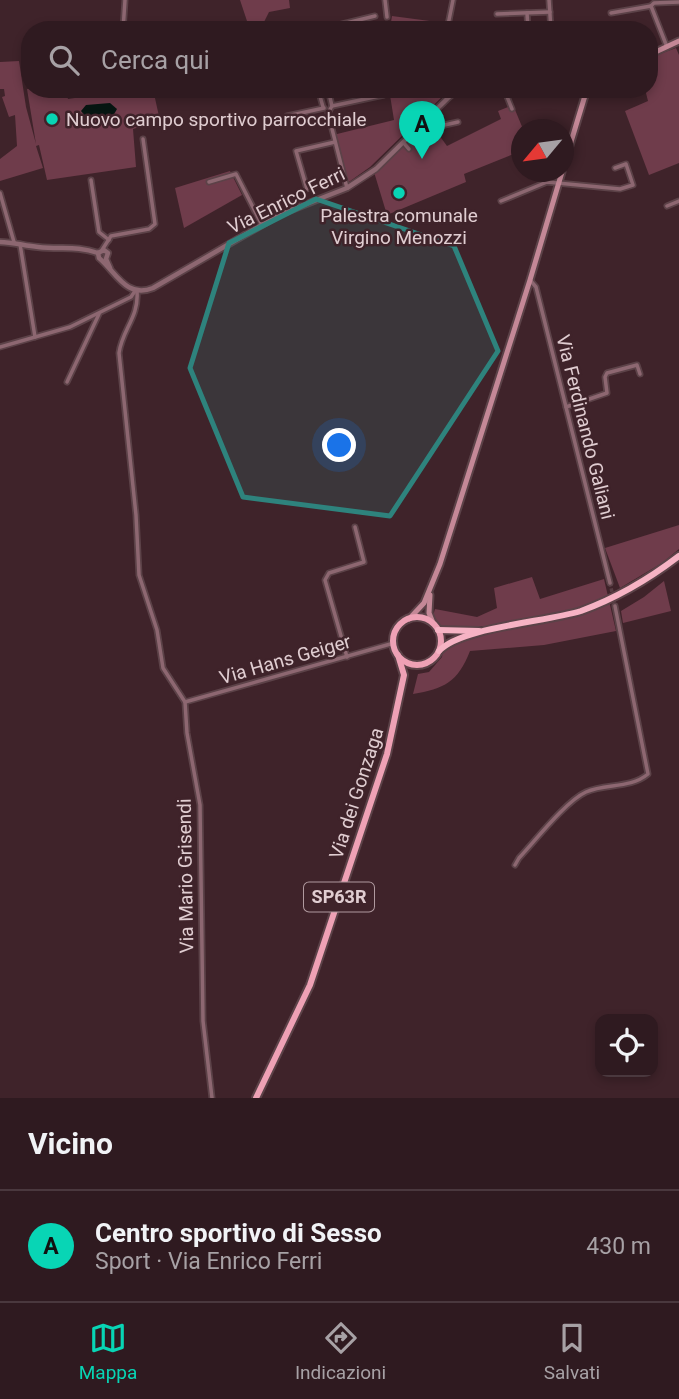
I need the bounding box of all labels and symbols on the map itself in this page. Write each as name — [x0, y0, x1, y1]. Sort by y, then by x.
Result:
pin: A — [399, 101, 445, 159]
place label: Nuovo campo sportivo parrocchiale — [66, 108, 367, 131]
marker: Nuovo campo sportivo parrocchiale — [44, 111, 60, 127]
north arrow — [511, 119, 574, 182]
street label: Via Enrico Ferri — [224, 162, 349, 239]
marker: Palestra comunale Virgino Menozzi — [391, 185, 407, 201]
place label: Palestra comunale Virgino Menozzi — [320, 204, 478, 249]
street label: Via Ferdinando Galiani — [551, 333, 620, 522]
your location — [322, 428, 356, 462]
street label: Via Hans Geiger — [217, 630, 354, 689]
street label: Via dei Gonzaga — [324, 724, 389, 862]
street label: Via Mario Grisendi — [173, 798, 198, 954]
road number: SP63R — [304, 882, 374, 912]

